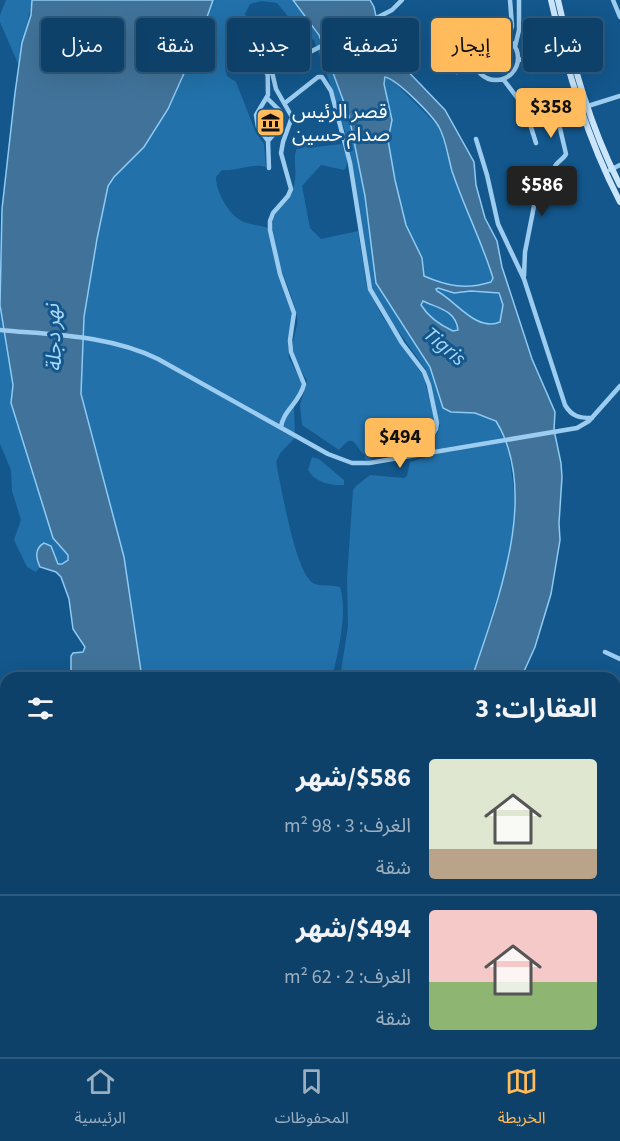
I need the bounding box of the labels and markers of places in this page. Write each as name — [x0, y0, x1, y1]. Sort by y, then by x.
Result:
pin: $358 — [515, 88, 587, 139]
place label: قصر الرئيس صدام حسين — [292, 98, 390, 149]
museum icon: قصر الرئيس صدام حسين — [255, 107, 287, 139]
pin: $586 — [506, 166, 578, 217]
pin: $494 — [364, 418, 436, 469]

